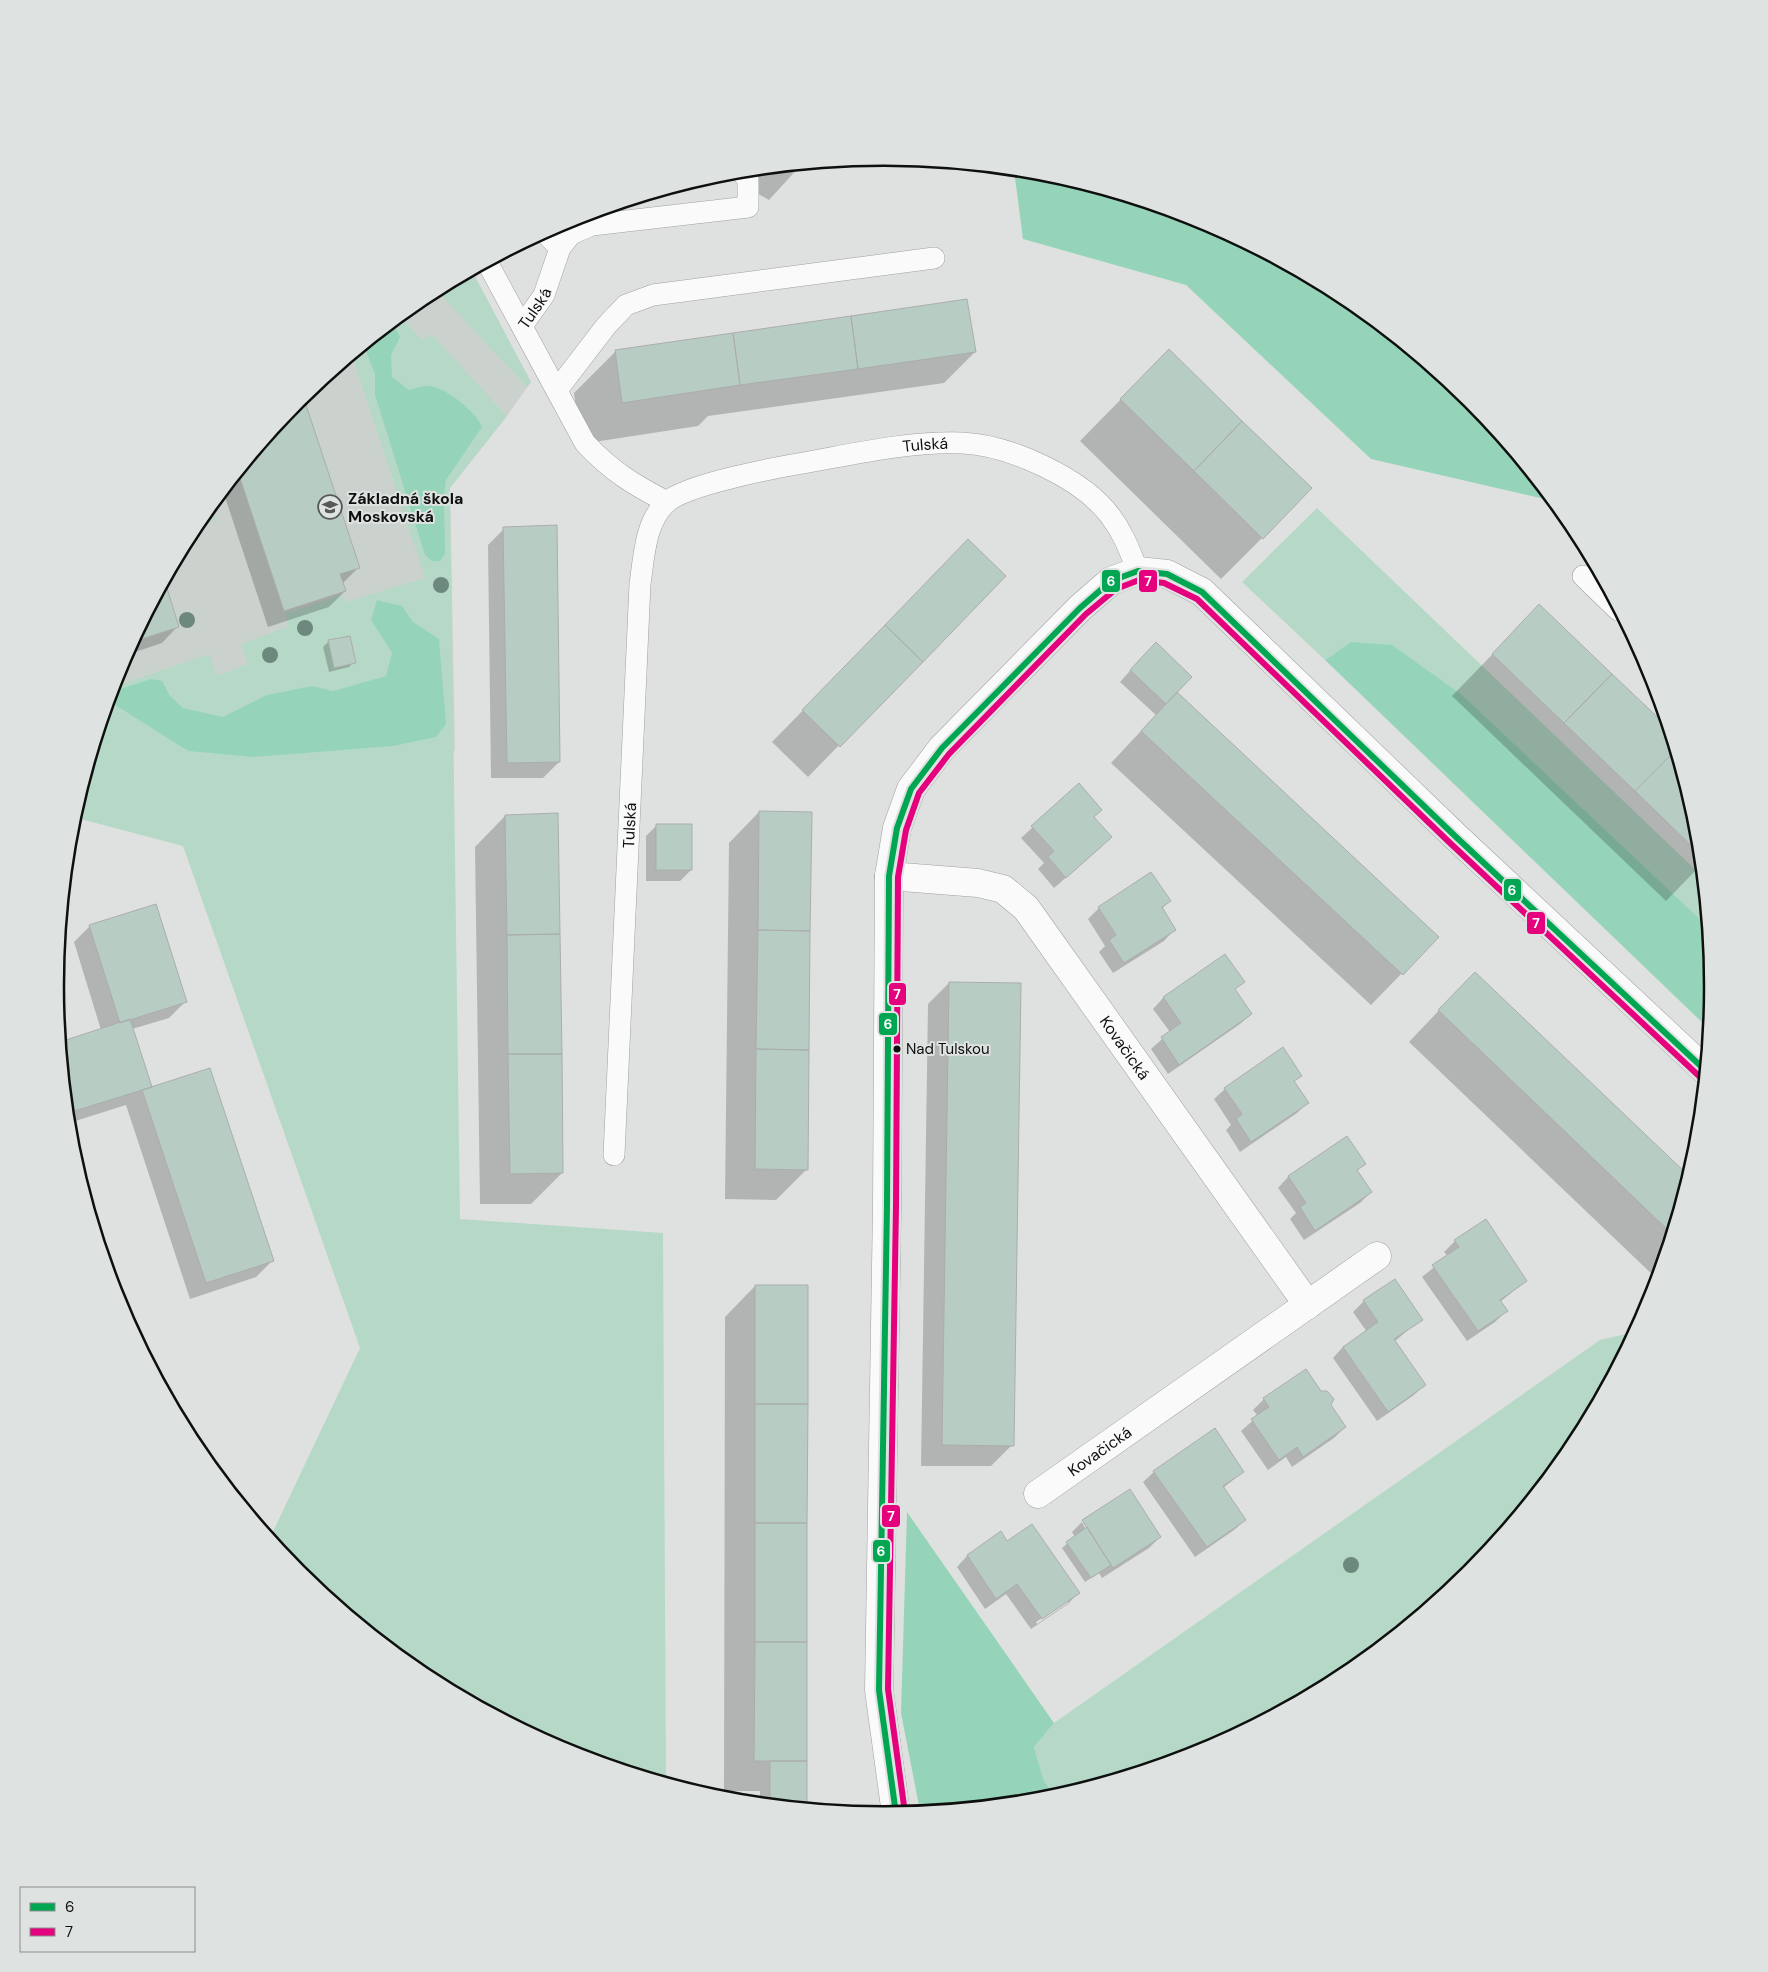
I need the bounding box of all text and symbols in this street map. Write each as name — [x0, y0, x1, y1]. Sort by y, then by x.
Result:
street label: Tulská — [513, 285, 556, 333]
street label: Tulská — [901, 432, 948, 456]
place label: Základná škola Moskovská — [348, 488, 464, 527]
school or university icon: Základná škola Moskovská — [317, 494, 343, 520]
line badge: 6 — [1101, 569, 1121, 593]
line badge: 7 — [1138, 569, 1158, 593]
text: 6 — [1107, 572, 1116, 590]
text: 7 — [1144, 572, 1152, 590]
street label: Tulská — [617, 802, 641, 849]
line badge: 6 — [1503, 878, 1522, 902]
text: 6 — [1508, 881, 1517, 899]
line badge: 7 — [1526, 911, 1546, 935]
text: 7 — [1532, 914, 1540, 932]
line badge: 7 — [888, 982, 907, 1006]
text: 7 — [893, 985, 901, 1003]
street label: Kovačická — [1095, 1011, 1155, 1084]
line badge: 6 — [878, 1012, 898, 1036]
text: 6 — [884, 1015, 893, 1033]
place label: Nad Tulskou — [906, 1039, 990, 1059]
marker: Nad Tulskou — [892, 1044, 902, 1054]
street label: Kovačická — [1063, 1421, 1136, 1481]
line badge: 7 — [881, 1504, 901, 1528]
text: 7 — [887, 1507, 895, 1525]
line badge: 6 — [872, 1539, 891, 1563]
text: 6 — [877, 1542, 886, 1560]
legend — [20, 1887, 195, 1952]
text: 6 — [65, 1897, 74, 1917]
text: 7 — [65, 1922, 73, 1942]

